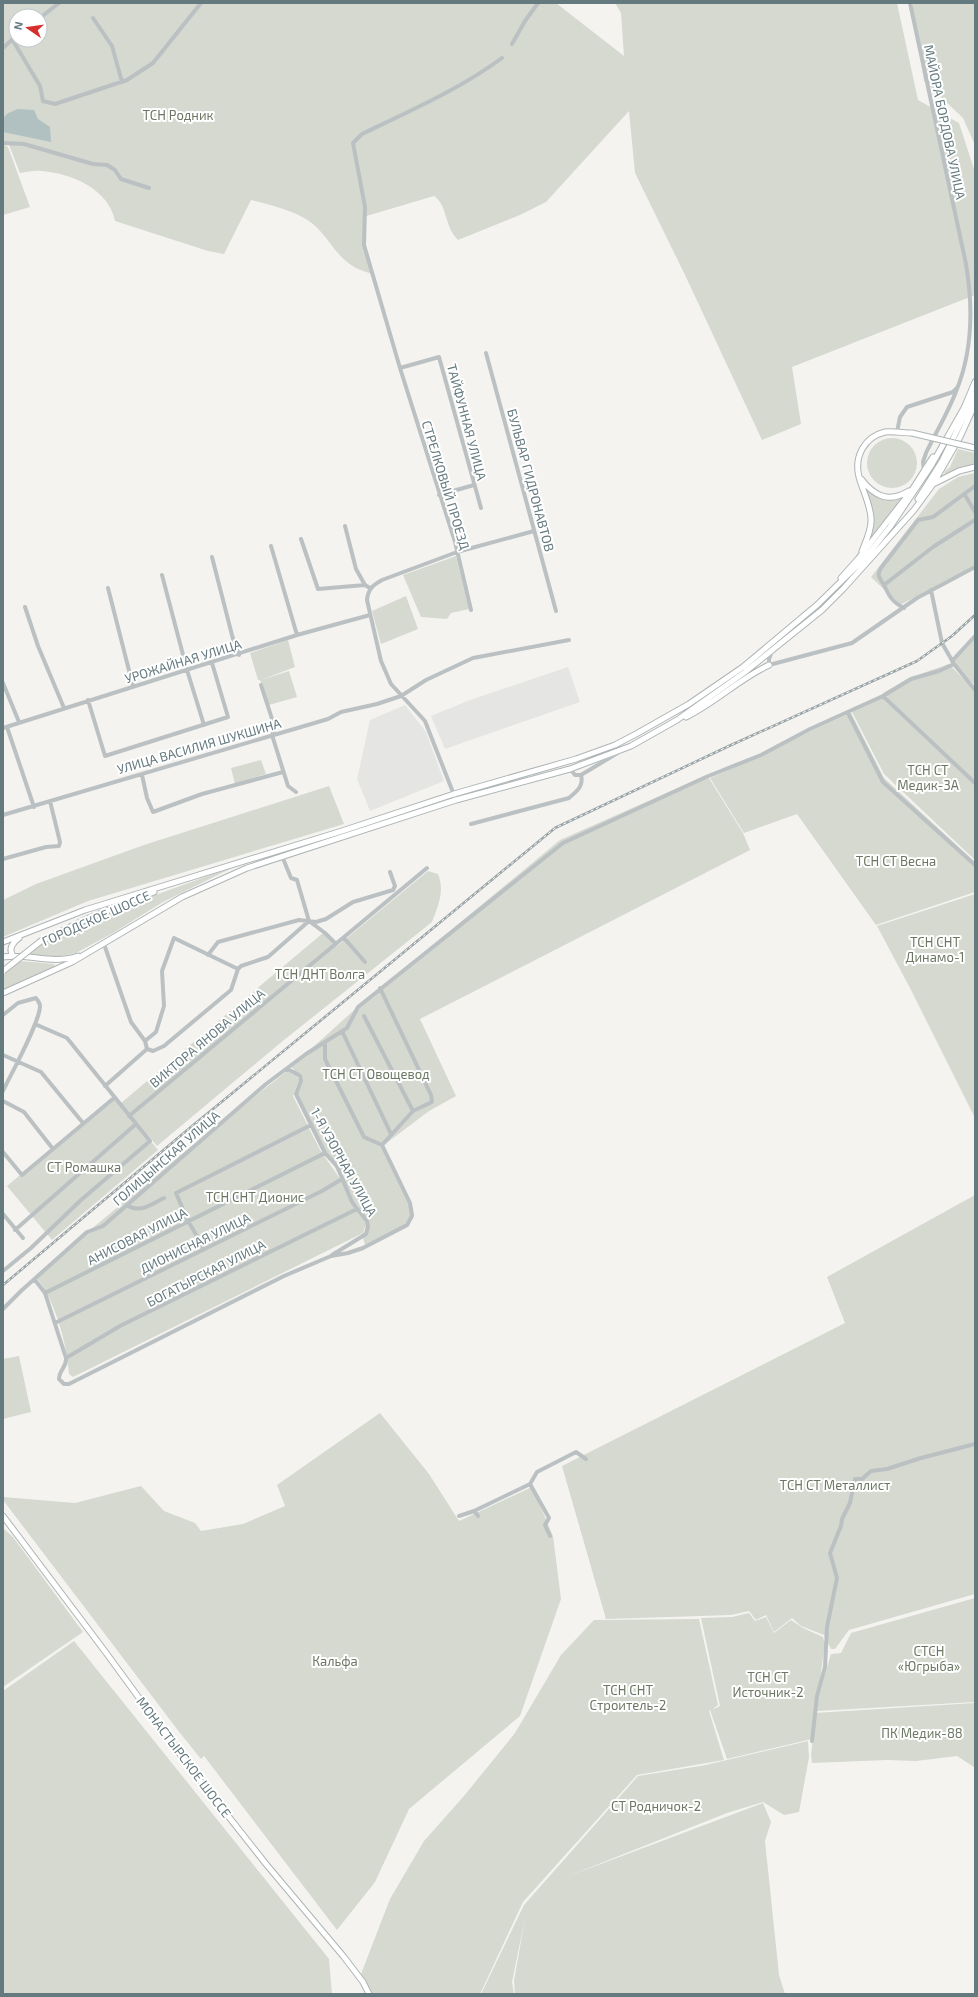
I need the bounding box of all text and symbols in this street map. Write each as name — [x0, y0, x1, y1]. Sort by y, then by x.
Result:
north arrow — [8, 8, 48, 48]
text: N — [11, 20, 25, 31]
street label: МАЙОРА БОРДОВА УЛИЦА — [921, 43, 969, 201]
park label: ТСН Родник — [142, 107, 214, 123]
street label: ТАЙФУННАЯ УЛИЦА — [444, 362, 490, 482]
street label: БУЛЬВАР ГИДРОНАВТОВ — [504, 407, 558, 553]
street label: СТРЕЛКОВЫЙ ПРОЕЗД — [419, 418, 473, 552]
street label: УРОЖАЙНАЯ УЛИЦА — [123, 636, 243, 686]
street label: УЛИЦА ВАСИЛИЯ ШУКШИНА — [115, 715, 283, 777]
park label: ТСН СТ Медик-3А — [897, 762, 959, 793]
park label: ТСН СТ Весна — [856, 853, 936, 869]
street label: ГОРОДСКОЕ ШОССЕ — [39, 887, 153, 949]
park label: ТСН СНТ Динамо-1 — [905, 934, 965, 965]
park label: ТСН ДНТ Волга — [275, 966, 365, 982]
street label: ВИКТОРА ЯНОВА УЛИЦА — [146, 985, 268, 1091]
park label: ТСН СТ Овощевод — [322, 1066, 430, 1082]
street label: 1-Я УЗОРНАЯ УЛИЦА — [308, 1105, 380, 1219]
street label: ГОЛИЦЫНСКАЯ УЛИЦА — [109, 1107, 223, 1209]
park label: СТ Ромашка — [47, 1159, 121, 1175]
park label: ТСН СНТ Дионис — [206, 1189, 304, 1205]
street label: АНИСОВАЯ УЛИЦА — [84, 1204, 190, 1268]
street label: ДИОНИСНАЯ УЛИЦА — [137, 1209, 253, 1277]
street label: БОГАТЫРСКАЯ УЛИЦА — [144, 1236, 268, 1310]
park label: ТСН СТ Металлист — [780, 1477, 891, 1493]
park label: СТСН «Югрыба» — [898, 1643, 960, 1674]
park label: Кальфа — [312, 1653, 358, 1669]
park label: ТСН СТ Источник-2 — [732, 1669, 804, 1700]
park label: ТСН СНТ Строитель-2 — [590, 1682, 666, 1713]
street label: МОНАСТЫРСКОЕ ШОССЕ — [133, 1693, 235, 1821]
park label: ПК Медик-88 — [881, 1725, 963, 1741]
park label: СТ Родничок-2 — [611, 1798, 701, 1814]

